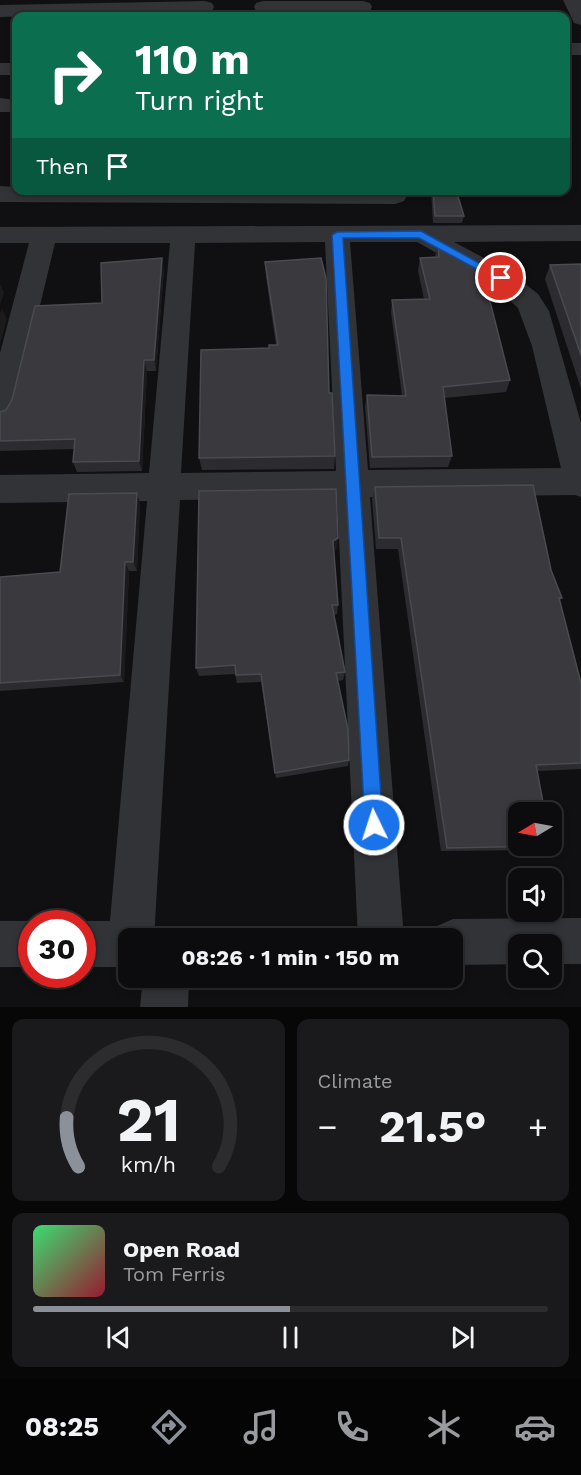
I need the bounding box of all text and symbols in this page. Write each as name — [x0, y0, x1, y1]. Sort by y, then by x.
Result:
text: 110 m — [135, 35, 250, 84]
icon: right — [36, 36, 114, 114]
text: Turn right — [135, 85, 264, 117]
icon: arrive — [101, 150, 134, 183]
text: Then — [36, 154, 89, 179]
pin — [475, 252, 526, 303]
icon: arrive — [484, 261, 517, 294]
position arrow — [342, 793, 406, 857]
north arrow — [508, 802, 562, 856]
map controls — [508, 802, 562, 988]
button: sound — [508, 868, 562, 922]
speed limit sign: 30 — [18, 910, 96, 988]
button: search — [508, 934, 562, 988]
text: 08:26 · 1 min · 150 m — [181, 945, 400, 970]
text: Climate — [318, 1069, 393, 1093]
text: 21 — [116, 1083, 180, 1156]
text: 21.5° — [379, 1100, 487, 1153]
text: − — [318, 1107, 337, 1146]
text: + — [528, 1107, 548, 1146]
text: km/h — [121, 1152, 176, 1177]
text: Open Road — [123, 1237, 240, 1262]
text: Tom Ferris — [123, 1262, 226, 1286]
icon: previous — [102, 1321, 135, 1354]
icon: pause — [274, 1321, 307, 1354]
icon: next — [446, 1321, 479, 1354]
icon: directions — [148, 1406, 190, 1448]
icon: music — [240, 1406, 282, 1448]
icon: phone — [331, 1406, 373, 1448]
icon: climate — [423, 1406, 465, 1448]
icon: car — [514, 1406, 556, 1448]
text: 08:25 — [25, 1411, 99, 1443]

